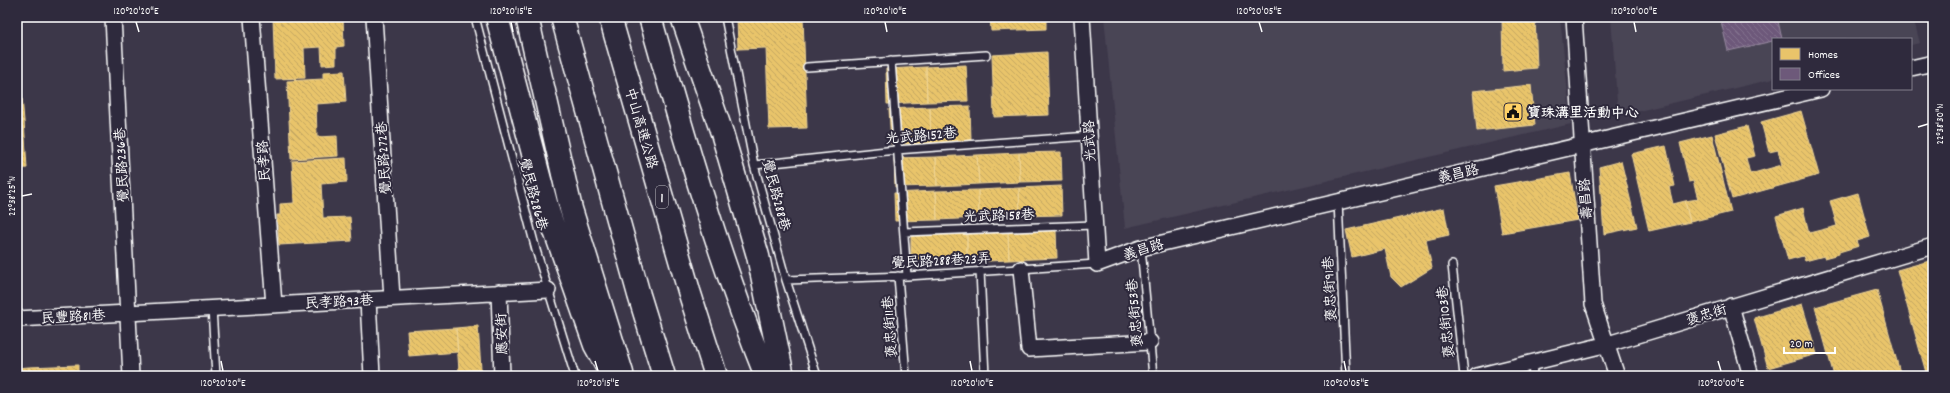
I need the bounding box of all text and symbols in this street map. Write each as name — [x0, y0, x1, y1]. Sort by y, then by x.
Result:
text: 120°20'20"E — [114, 5, 159, 19]
text: 120°20'15"E — [490, 5, 532, 19]
text: 120°20'10"E — [864, 5, 907, 19]
text: 120°20'05"E — [1236, 5, 1282, 19]
text: 120°20'00"E — [1611, 5, 1657, 19]
legend — [1772, 38, 1912, 90]
text: Homes — [1808, 47, 1838, 64]
text: Offices — [1808, 67, 1840, 84]
street label: 中山高速公路 — [619, 85, 661, 172]
public building icon: 寶珠溝里活動中心 — [1502, 101, 1524, 123]
place label: 寶珠溝里活動中心 — [1527, 104, 1639, 124]
text: 22°38'30"N — [1934, 104, 1948, 144]
street label: 覺民路272巷 — [372, 119, 398, 195]
street label: 光武路 — [1080, 119, 1102, 162]
street label: 光武路152巷 — [885, 124, 959, 150]
street label: 覺民路236巷 — [111, 126, 135, 203]
street label: 民孝路 — [254, 139, 276, 183]
street label: 覺民路286巷 — [513, 156, 552, 234]
street label: 覺民路288巷 — [756, 157, 794, 234]
street label: 義昌路 — [1436, 160, 1481, 189]
text: 22°38'25"N — [6, 176, 20, 216]
street label: 壽昌路 — [1576, 177, 1598, 221]
road number: 1 — [656, 186, 668, 208]
street label: 光武路158巷 — [963, 206, 1036, 228]
street label: 義昌路 — [1121, 235, 1167, 267]
street label: 覺民路288巷23弄 — [891, 249, 991, 275]
street label: 褒忠街91巷 — [1319, 255, 1343, 322]
street label: 褒忠街53巷 — [1123, 277, 1149, 348]
street label: 褒忠街103巷 — [1433, 283, 1461, 359]
street label: 民孝路93巷 — [304, 291, 375, 315]
street label: 褒忠街11巷 — [879, 294, 903, 359]
street label: 褒忠街 — [1684, 300, 1730, 332]
street label: 民豐路81巷 — [40, 306, 107, 330]
street label: 應安街 — [492, 313, 514, 355]
scale bar — [1784, 329, 1835, 355]
text: 20 m — [1790, 336, 1813, 353]
text: 120°20'20"E — [201, 377, 246, 391]
text: 120°20'15"E — [577, 377, 619, 391]
text: 120°20'10"E — [951, 377, 994, 391]
text: 120°20'05"E — [1323, 377, 1369, 391]
text: 120°20'00"E — [1698, 377, 1744, 391]

